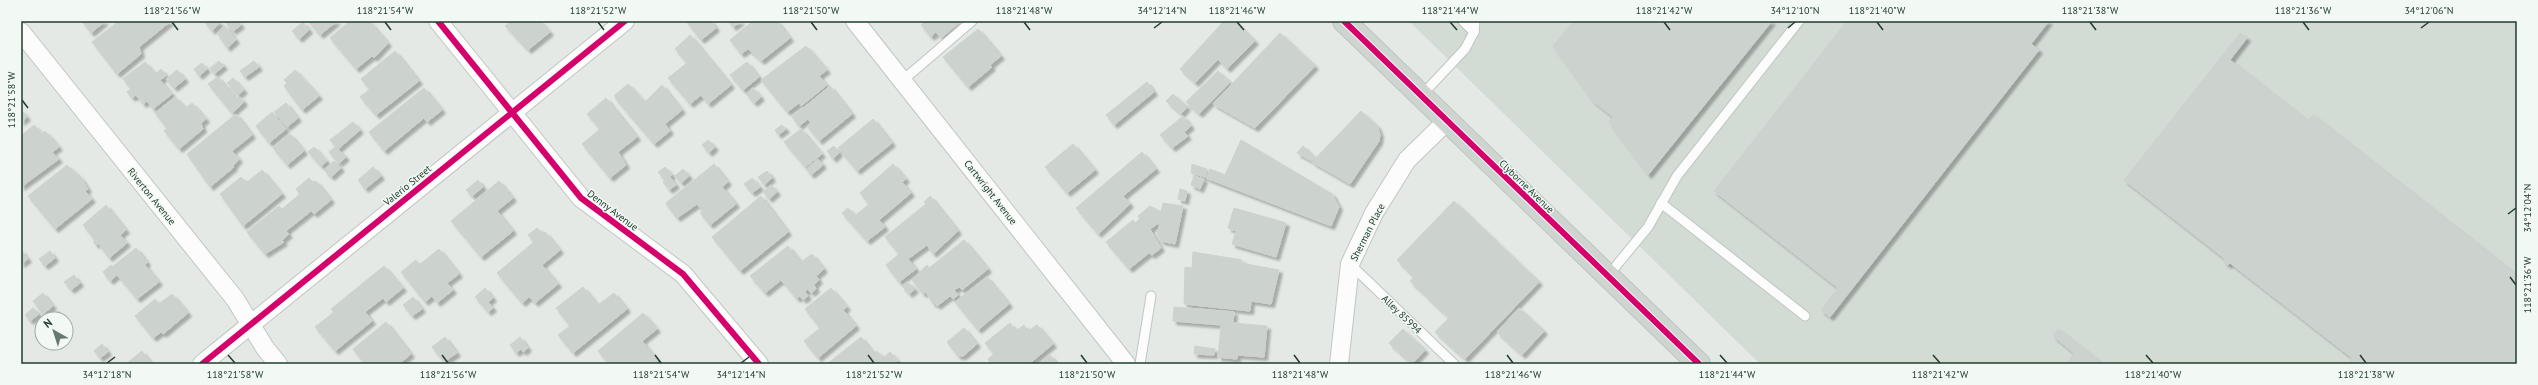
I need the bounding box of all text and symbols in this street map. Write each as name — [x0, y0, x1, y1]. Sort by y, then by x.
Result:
text: 118°21'56"W — [144, 4, 201, 17]
text: 118°21'54"W — [357, 4, 414, 17]
text: 118°21'52"W — [570, 4, 627, 17]
text: 118°21'50"W — [783, 4, 840, 17]
text: 118°21'48"W — [996, 4, 1053, 17]
text: 34°12'14"N — [1137, 4, 1187, 17]
text: 118°21'46"W — [1209, 4, 1266, 17]
text: 118°21'44"W — [1422, 4, 1479, 17]
text: 118°21'42"W — [1636, 4, 1693, 17]
text: 34°12'10"N — [1770, 4, 1820, 17]
text: 118°21'40"W — [1849, 4, 1906, 17]
text: 118°21'38"W — [2062, 4, 2119, 17]
text: 118°21'36"W — [2275, 4, 2332, 17]
text: 34°12'06"N — [2404, 4, 2454, 17]
text: 118°21'58"W — [5, 71, 18, 128]
street label: Cartwright Avenue — [961, 157, 1020, 227]
street label: Clyborne Avenue — [1496, 157, 1557, 216]
street label: Valerio Street — [380, 162, 434, 209]
street label: Riverton Avenue — [125, 165, 179, 228]
text: 34°12'04"N — [2521, 183, 2534, 233]
street label: Denny Avenue — [585, 187, 641, 234]
street label: Sherman Place — [1347, 201, 1388, 263]
text: 118°21'36"W — [2521, 256, 2534, 313]
street label: Alley 85994 — [1379, 292, 1425, 337]
north arrow — [34, 311, 74, 351]
text: N — [40, 316, 55, 331]
text: 34°12'18"N — [82, 368, 132, 381]
text: 118°21'58"W — [207, 368, 264, 381]
text: 118°21'56"W — [420, 368, 477, 381]
text: 118°21'54"W — [633, 368, 690, 381]
text: 34°12'14"N — [716, 368, 766, 381]
text: 118°21'52"W — [846, 368, 903, 381]
text: 118°21'50"W — [1059, 368, 1116, 381]
text: 118°21'48"W — [1272, 368, 1329, 381]
text: 118°21'46"W — [1485, 368, 1542, 381]
text: 118°21'44"W — [1699, 368, 1756, 381]
text: 118°21'42"W — [1912, 368, 1969, 381]
text: 118°21'40"W — [2125, 368, 2182, 381]
text: 118°21'38"W — [2338, 368, 2395, 381]

